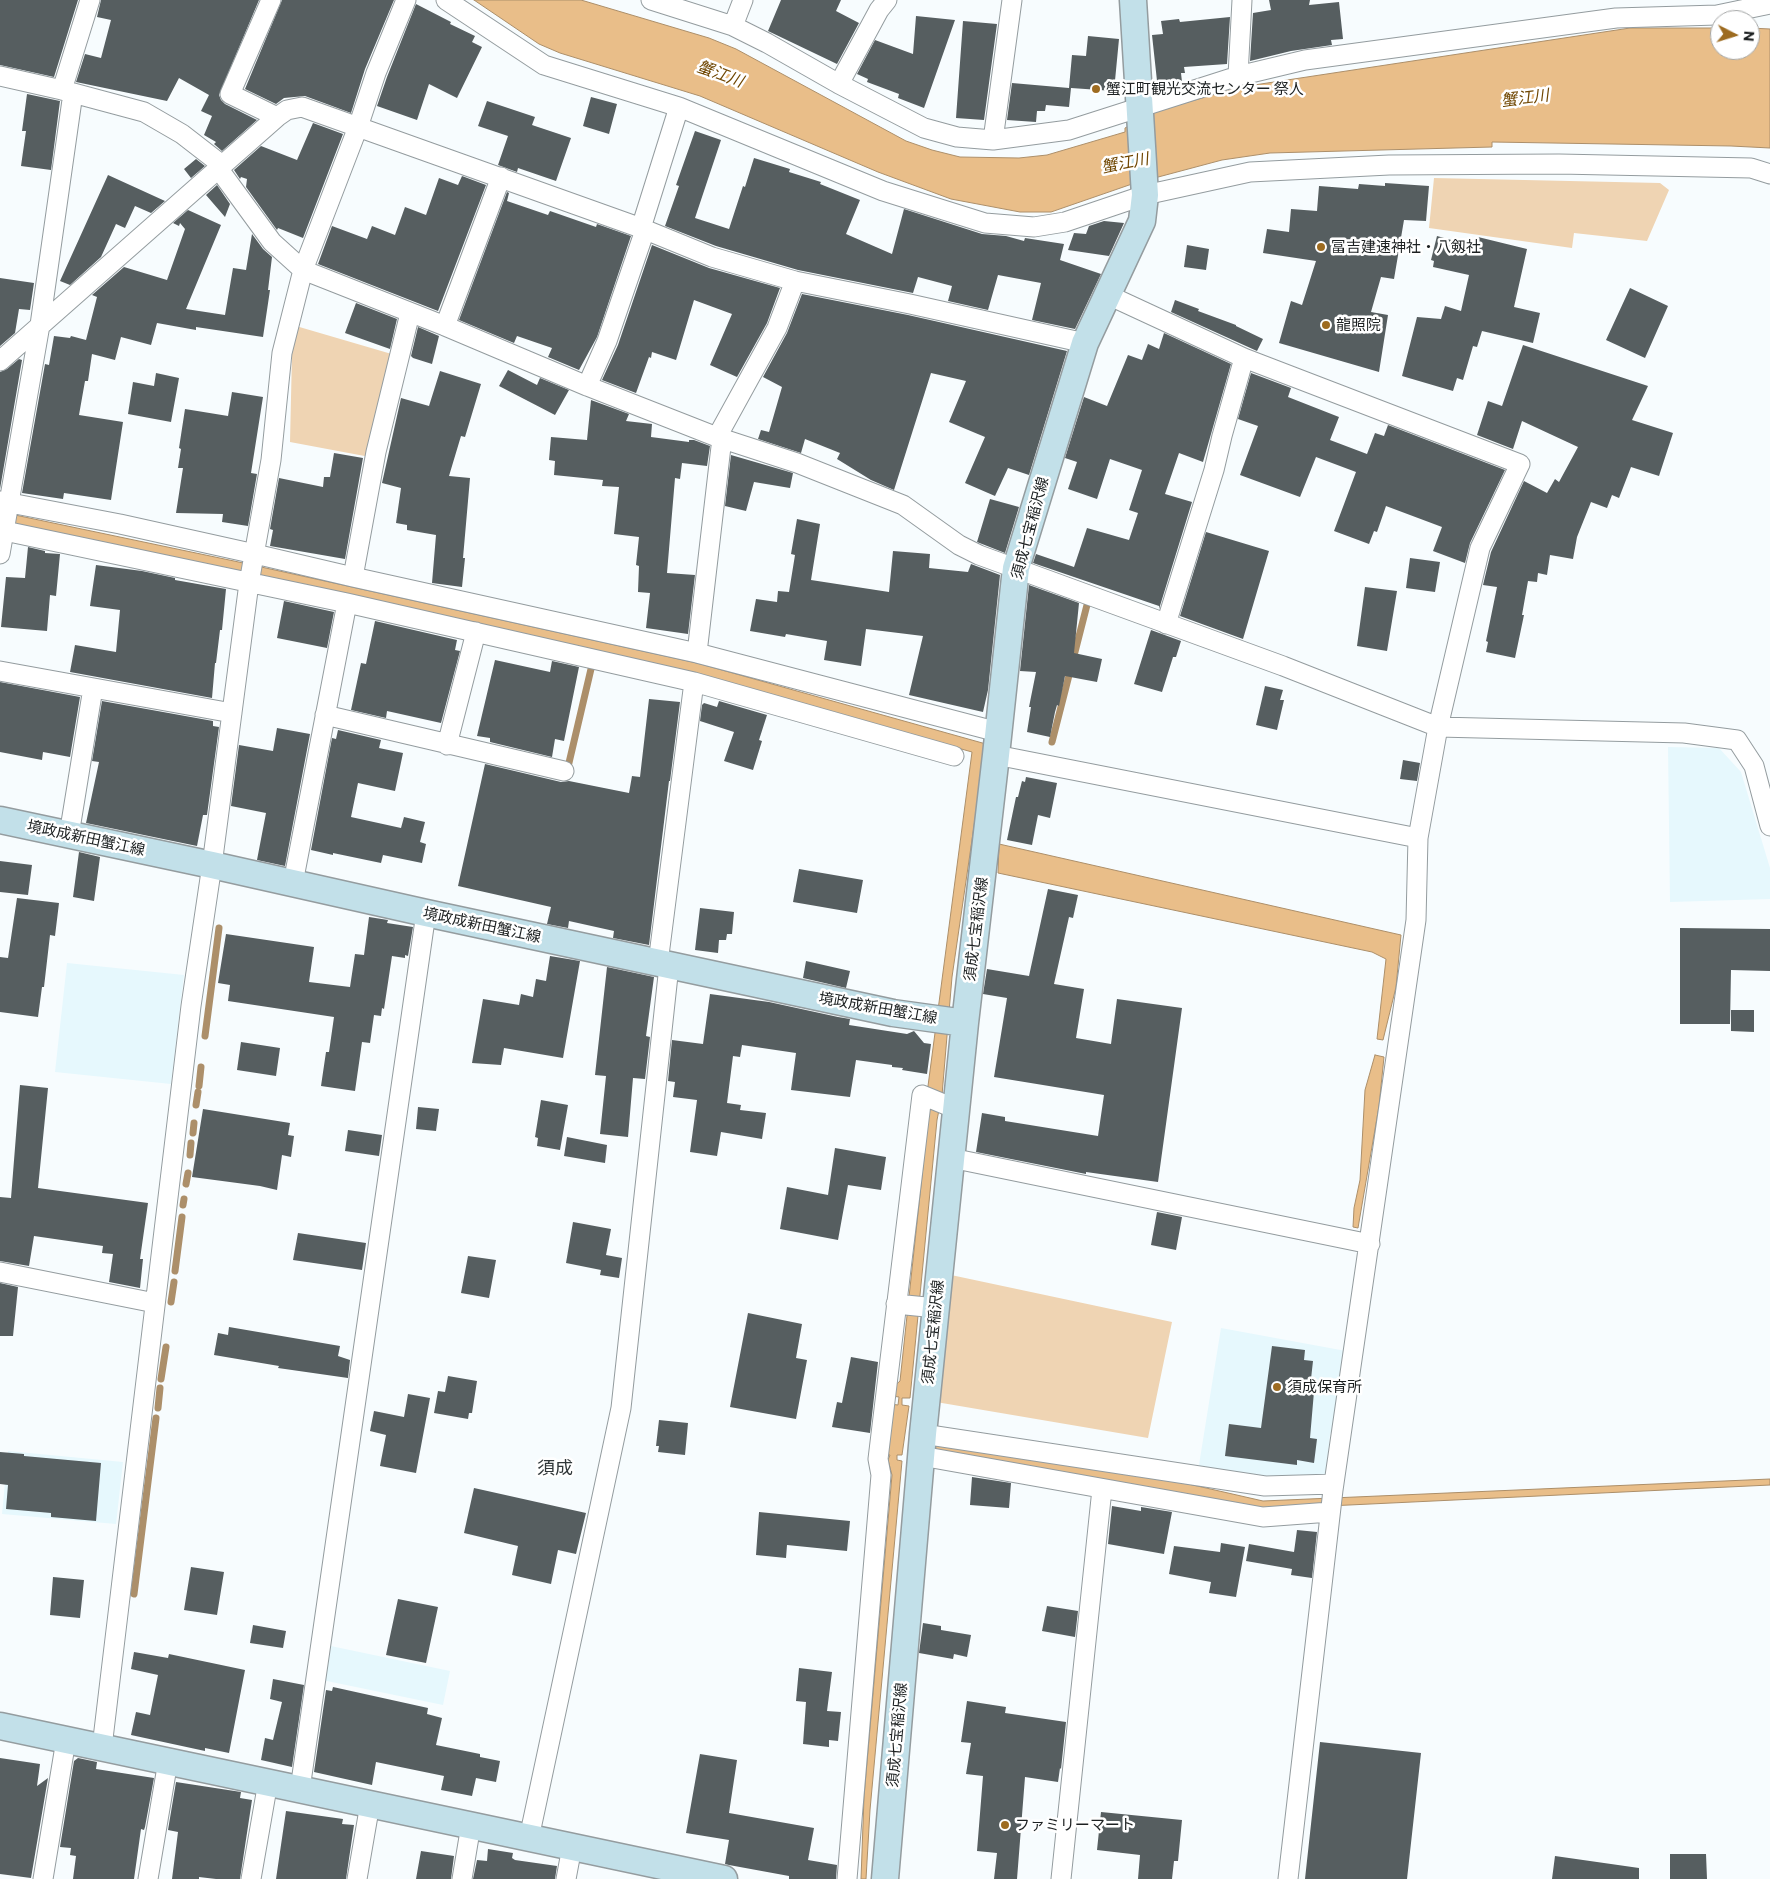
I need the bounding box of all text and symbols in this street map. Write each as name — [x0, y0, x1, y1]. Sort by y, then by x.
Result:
north arrow — [1710, 10, 1760, 60]
text: N — [1741, 30, 1758, 42]
water label: 蟹江川 — [694, 57, 746, 91]
place label: 蟹江町観光交流センター 祭人 — [1106, 80, 1304, 98]
marker: 蟹江町観光交流センター 祭人 — [1090, 83, 1102, 95]
water label: 蟹江川 — [1500, 86, 1550, 110]
water label: 蟹江川 — [1100, 149, 1150, 177]
place label: 冨吉建速神社・八剱社 — [1331, 238, 1481, 256]
marker: 冨吉建速神社・八剱社 — [1315, 241, 1327, 253]
place label: 龍照院 — [1336, 316, 1381, 334]
marker: 龍照院 — [1320, 319, 1332, 331]
street label: 須成七宝稲沢線 — [1008, 475, 1052, 581]
street label: 境政成新田蟹江線 — [25, 817, 147, 859]
street label: 須成七宝稲沢線 — [961, 876, 991, 982]
street label: 境政成新田蟹江線 — [421, 904, 543, 946]
street label: 境政成新田蟹江線 — [817, 989, 939, 1027]
street label: 須成七宝稲沢線 — [919, 1279, 947, 1385]
place label: 須成保育所 — [1287, 1378, 1362, 1396]
marker: 須成保育所 — [1271, 1381, 1283, 1393]
district label: 須成 — [537, 1457, 573, 1479]
street label: 須成七宝稲沢線 — [883, 1682, 911, 1788]
place label: ファミリーマート — [1015, 1816, 1135, 1834]
marker: ファミリーマート — [999, 1819, 1011, 1831]

